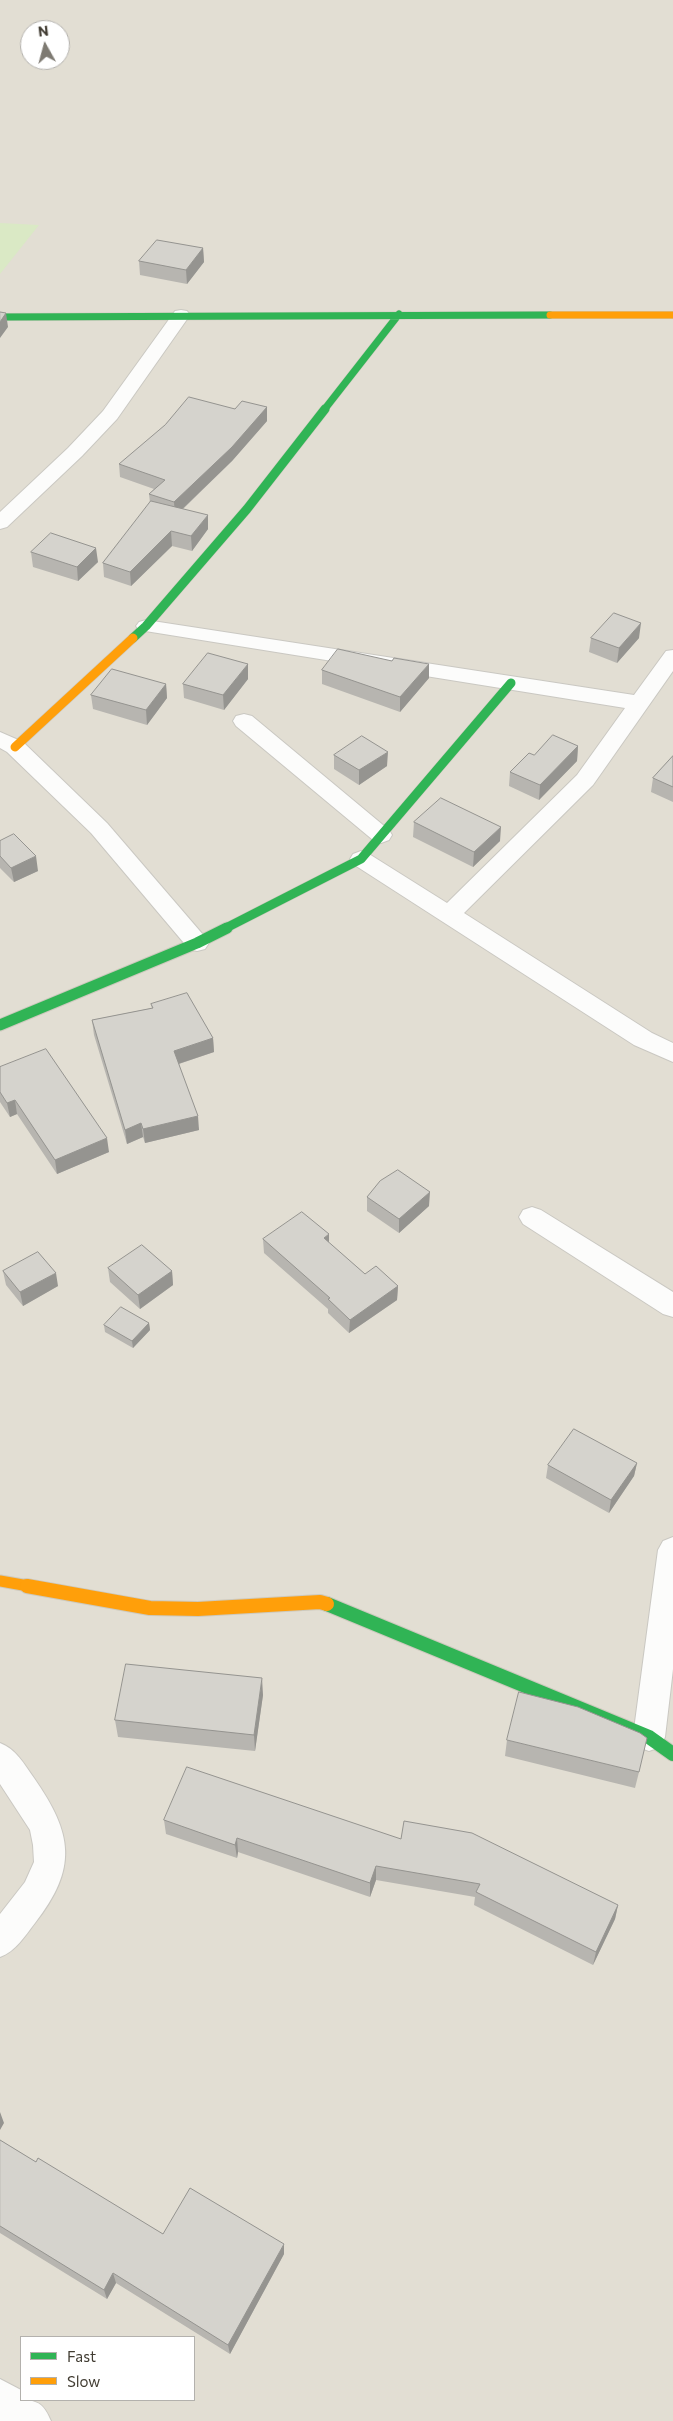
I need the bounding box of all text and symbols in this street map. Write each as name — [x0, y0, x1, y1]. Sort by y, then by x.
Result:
north arrow — [20, 20, 70, 70]
text: N — [37, 22, 49, 40]
legend — [20, 2336, 195, 2401]
text: Fast — [67, 2347, 96, 2365]
text: Slow — [67, 2372, 100, 2390]

